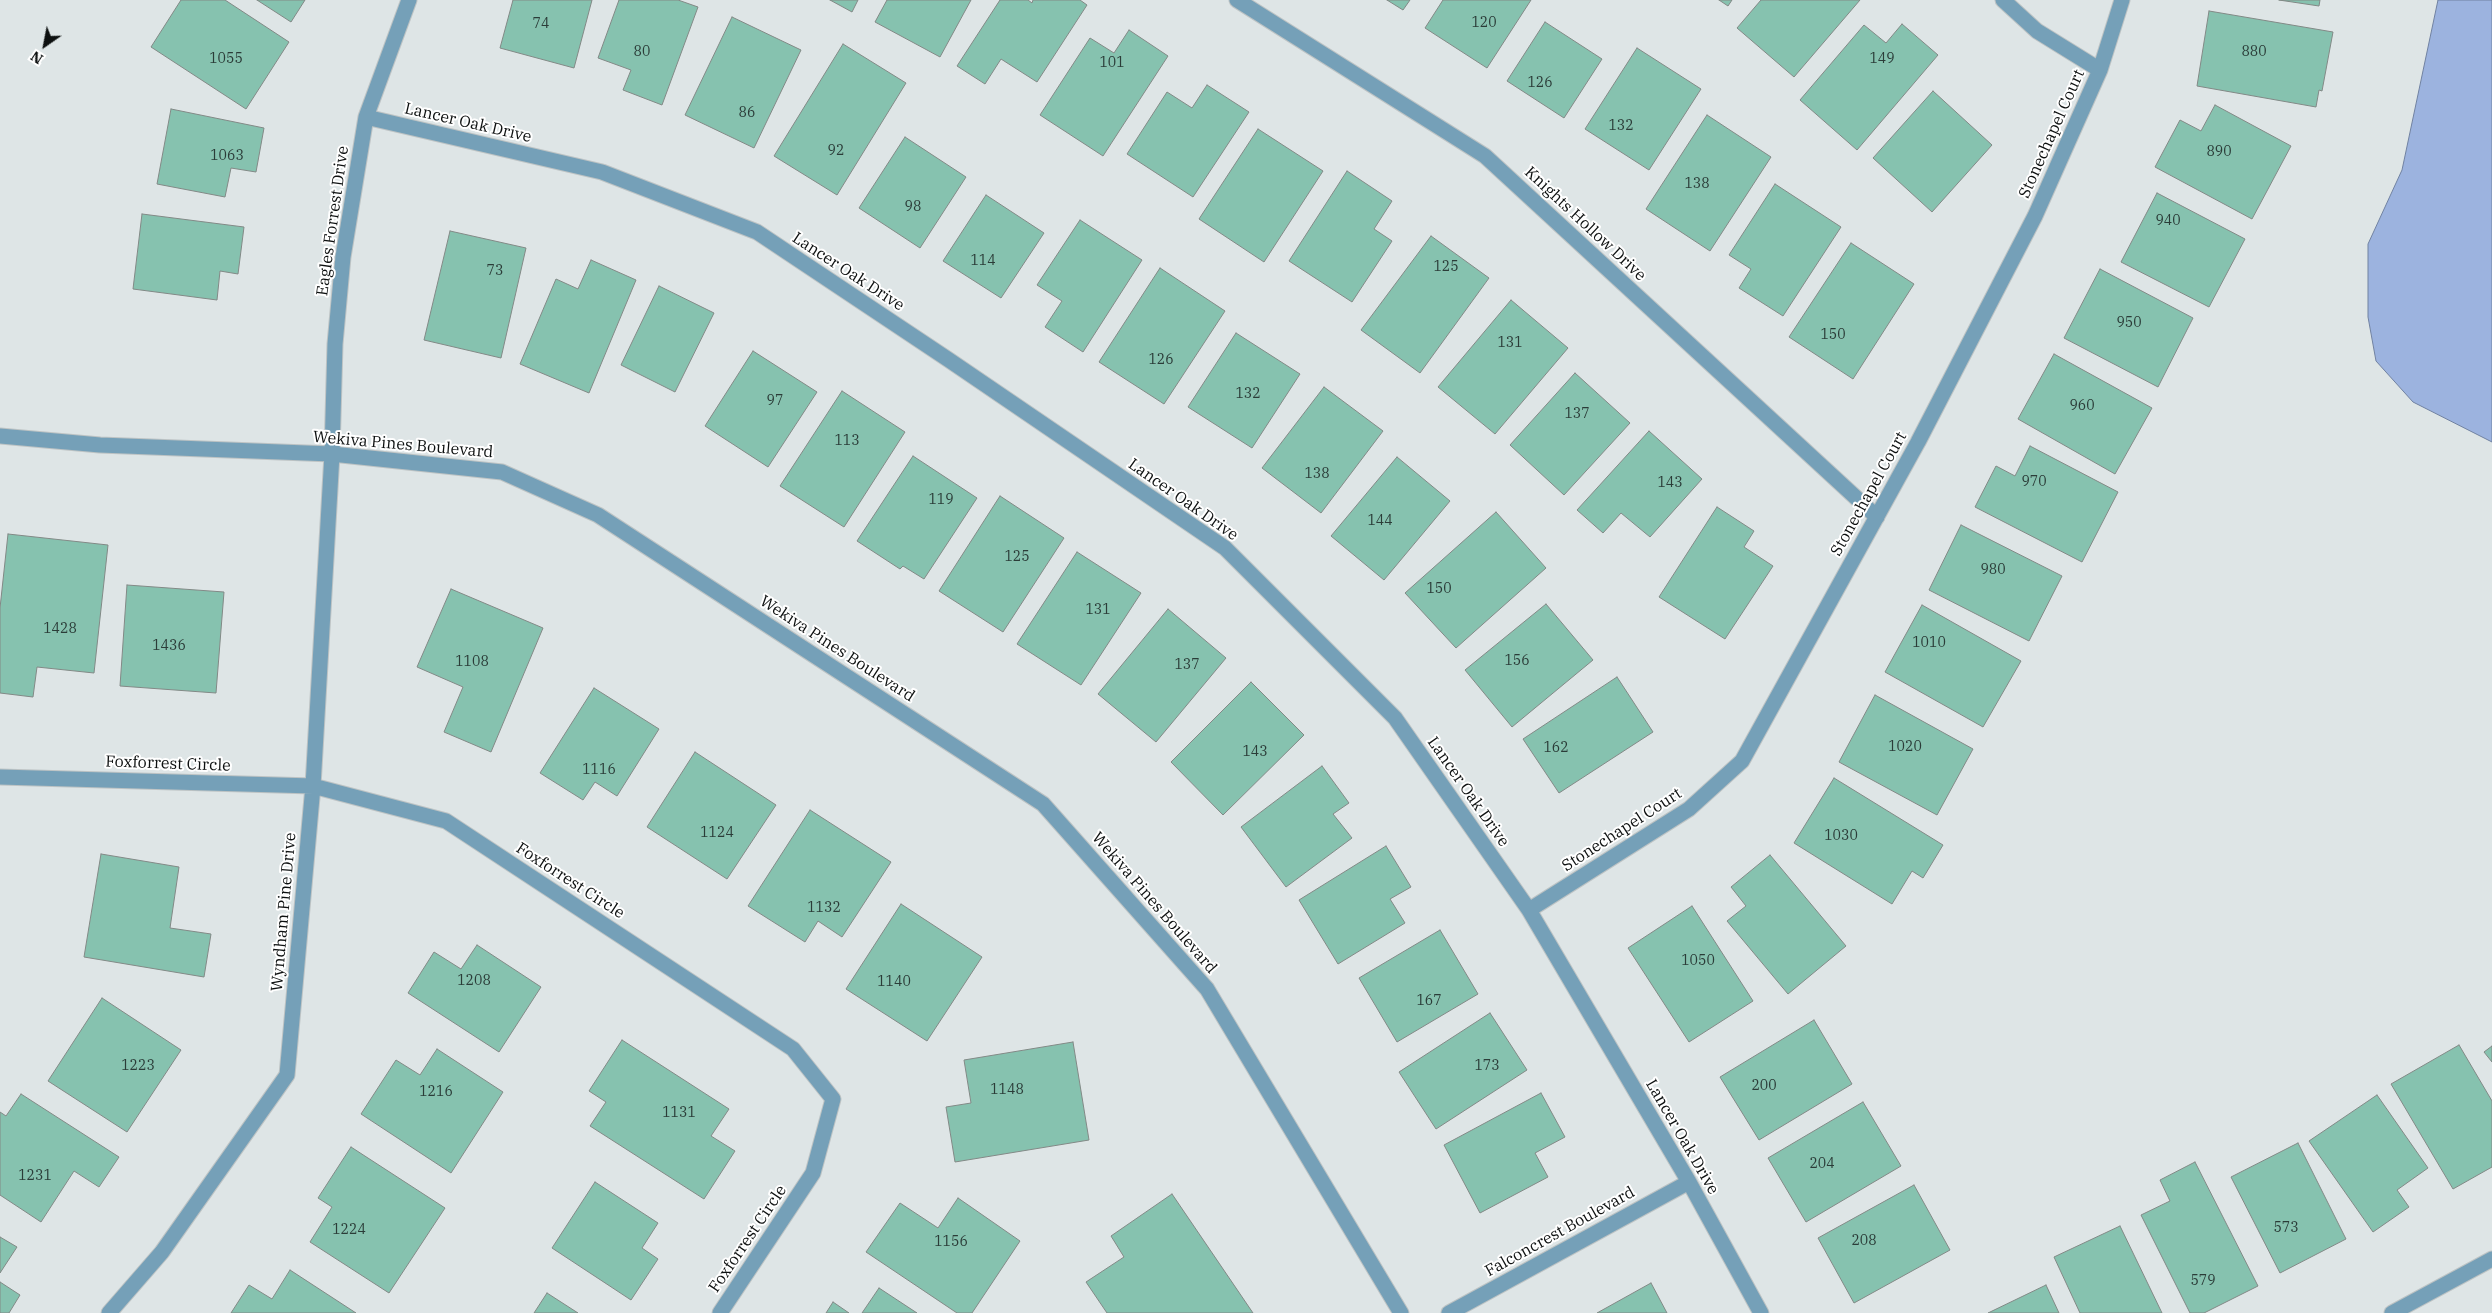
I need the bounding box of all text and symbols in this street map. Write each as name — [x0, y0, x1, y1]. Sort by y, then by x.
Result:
house number: 120 — [1471, 15, 1497, 31]
house number: 74 — [533, 16, 549, 32]
north arrow — [20, 20, 70, 70]
house number: 80 — [634, 44, 650, 60]
house number: 880 — [2241, 44, 2267, 60]
text: N — [27, 47, 46, 68]
house number: 1055 — [209, 51, 243, 67]
house number: 149 — [1869, 51, 1895, 67]
house number: 101 — [1099, 55, 1125, 71]
street label: Stonechapel Court — [2015, 67, 2089, 201]
house number: 126 — [1527, 75, 1553, 91]
street label: Lancer Oak Drive — [403, 99, 533, 147]
house number: 86 — [739, 105, 755, 121]
house number: 132 — [1608, 118, 1634, 134]
house number: 92 — [828, 143, 844, 159]
house number: 890 — [2206, 144, 2232, 160]
street label: Eagles Forrest Drive — [313, 145, 353, 297]
house number: 1063 — [210, 148, 244, 164]
street label: Knights Hollow Drive — [1520, 163, 1650, 285]
house number: 138 — [1684, 176, 1710, 192]
house number: 98 — [905, 199, 921, 215]
house number: 940 — [2155, 213, 2181, 229]
street label: Lancer Oak Drive — [788, 229, 908, 315]
house number: 114 — [970, 253, 996, 269]
house number: 125 — [1433, 259, 1459, 275]
house number: 73 — [487, 263, 503, 279]
house number: 950 — [2116, 315, 2142, 331]
house number: 150 — [1820, 327, 1846, 343]
house number: 131 — [1497, 335, 1523, 351]
house number: 126 — [1148, 352, 1174, 368]
house number: 132 — [1235, 386, 1261, 402]
house number: 97 — [767, 393, 783, 409]
house number: 960 — [2069, 398, 2095, 414]
house number: 137 — [1564, 406, 1590, 422]
street label: Wekiva Pines Boulevard — [312, 428, 494, 462]
street label: Stonechapel Court — [1827, 429, 1911, 559]
house number: 113 — [834, 433, 860, 449]
street label: Lancer Oak Drive — [1124, 455, 1242, 545]
house number: 138 — [1304, 466, 1330, 482]
house number: 970 — [2021, 474, 2047, 490]
house number: 143 — [1657, 475, 1683, 491]
house number: 119 — [928, 492, 954, 508]
house number: 144 — [1367, 513, 1393, 529]
house number: 125 — [1004, 549, 1030, 565]
house number: 980 — [1980, 562, 2006, 578]
house number: 150 — [1426, 581, 1452, 597]
street label: Wekiva Pines Boulevard — [756, 592, 918, 706]
house number: 131 — [1085, 602, 1111, 618]
house number: 1428 — [43, 621, 77, 637]
house number: 1010 — [1912, 635, 1946, 651]
house number: 1436 — [152, 638, 186, 654]
house number: 156 — [1504, 653, 1530, 669]
house number: 1108 — [455, 654, 489, 670]
house number: 137 — [1174, 657, 1200, 673]
street label: Lancer Oak Drive — [1423, 733, 1513, 851]
house number: 1020 — [1888, 739, 1922, 755]
house number: 162 — [1543, 740, 1569, 756]
house number: 143 — [1242, 744, 1268, 760]
street label: Foxforrest Circle — [105, 752, 231, 776]
house number: 1116 — [582, 762, 616, 778]
street label: Stonechapel Court — [1559, 784, 1685, 876]
house number: 1124 — [700, 825, 734, 841]
street label: Wekiva Pines Boulevard — [1087, 828, 1221, 978]
house number: 1030 — [1824, 828, 1858, 844]
street label: Wyndham Pine Drive — [267, 832, 301, 992]
street label: Foxforrest Circle — [512, 839, 628, 923]
house number: 1132 — [807, 900, 841, 916]
house number: 1050 — [1681, 953, 1715, 969]
house number: 1208 — [457, 973, 491, 989]
house number: 1140 — [877, 974, 911, 990]
house number: 167 — [1416, 993, 1442, 1009]
house number: 1223 — [121, 1058, 155, 1074]
house number: 173 — [1474, 1058, 1500, 1074]
street label: Lancer Oak Drive — [1641, 1076, 1723, 1198]
house number: 200 — [1751, 1078, 1777, 1094]
house number: 1148 — [990, 1082, 1024, 1098]
house number: 1216 — [419, 1084, 453, 1100]
house number: 1131 — [662, 1105, 696, 1121]
house number: 204 — [1809, 1156, 1835, 1172]
house number: 1231 — [18, 1168, 52, 1184]
street label: Foxforrest Circle — [705, 1182, 791, 1296]
street label: Falconcrest Boulevard — [1482, 1183, 1638, 1281]
house number: 573 — [2273, 1220, 2299, 1236]
house number: 1224 — [332, 1222, 366, 1238]
house number: 208 — [1851, 1233, 1877, 1249]
house number: 1156 — [934, 1234, 968, 1250]
house number: 579 — [2190, 1273, 2216, 1289]

